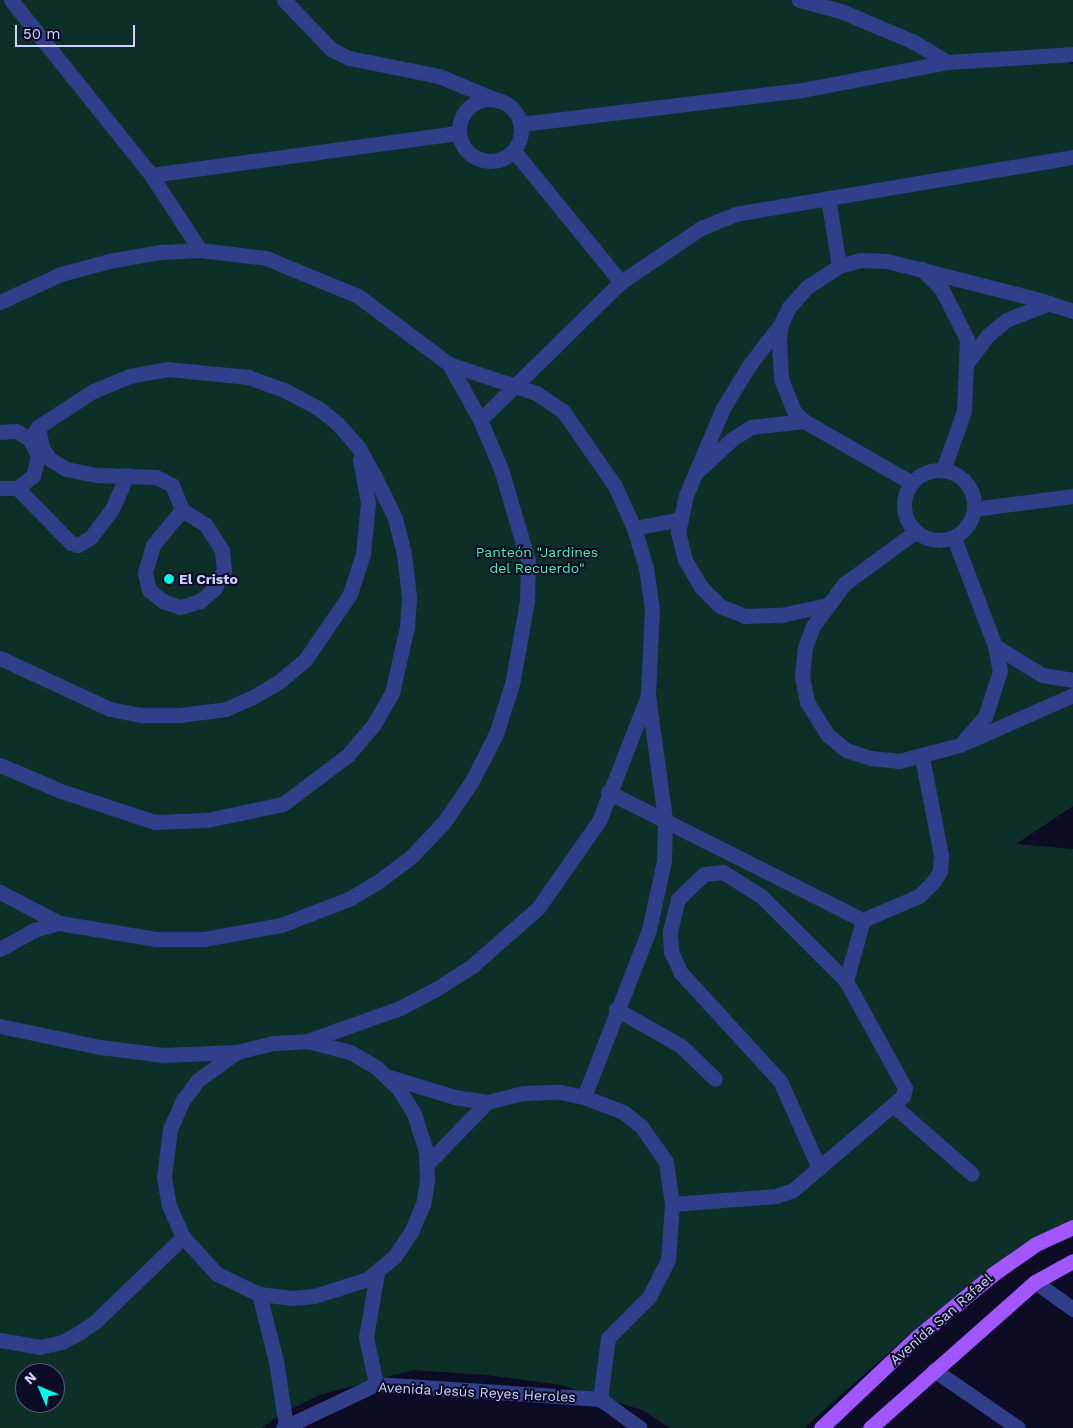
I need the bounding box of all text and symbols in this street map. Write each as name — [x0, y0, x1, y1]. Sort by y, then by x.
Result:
scale bar — [18, 15, 138, 47]
text: 50 m — [23, 25, 60, 43]
park label: Panteón "Jardines del Recuerdo" — [476, 544, 598, 576]
place label: El Cristo — [179, 571, 238, 587]
marker: El Cristo — [163, 573, 175, 585]
street label: Avenida San Rafael — [886, 1270, 996, 1368]
north arrow — [15, 1363, 65, 1413]
text: N — [21, 1369, 39, 1387]
street label: Avenida Jesús Reyes Heroles — [378, 1378, 576, 1406]

